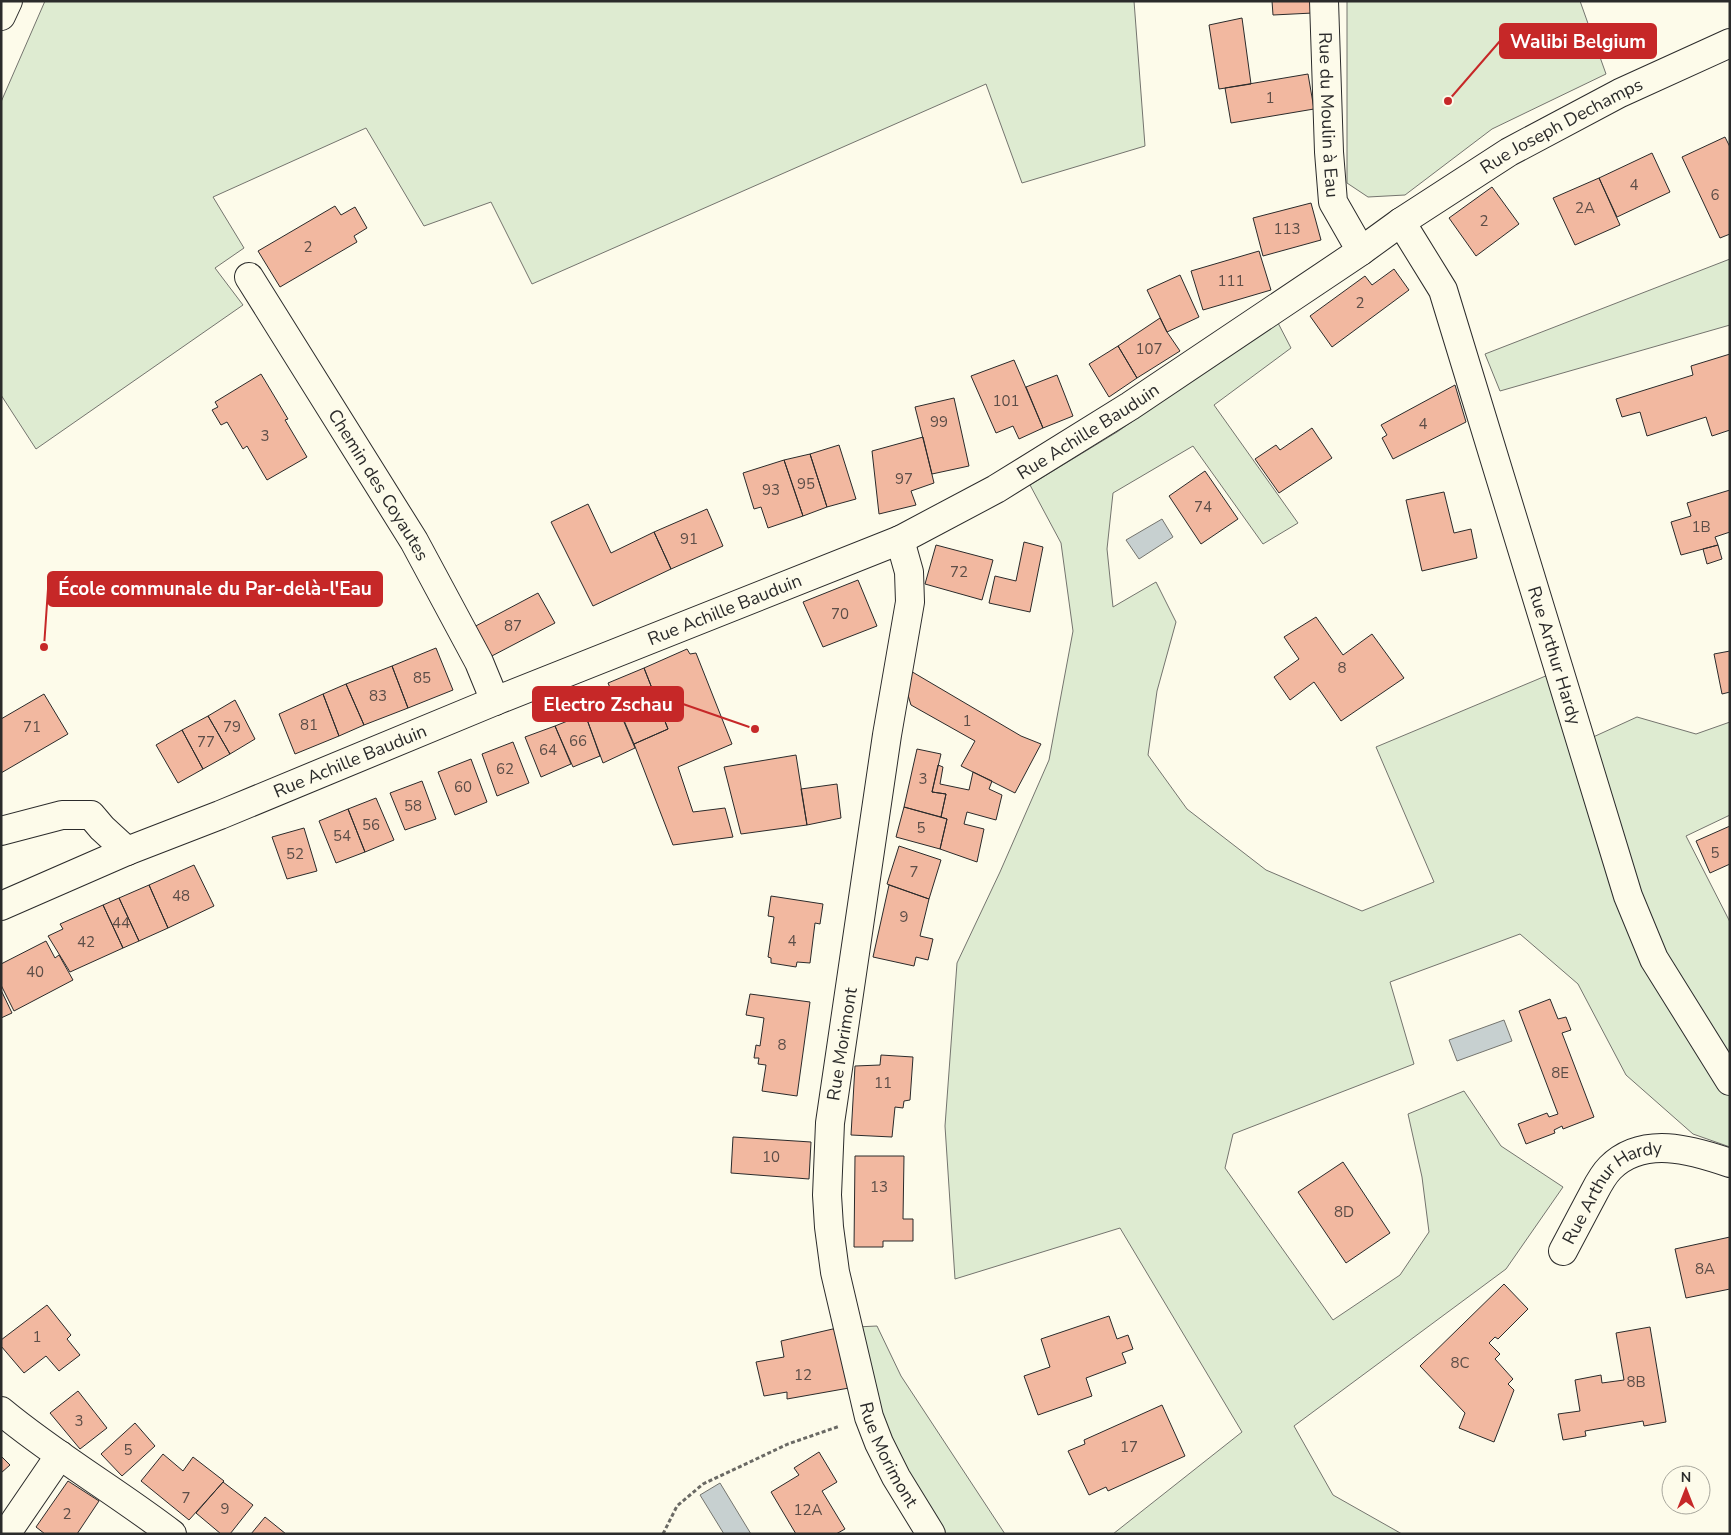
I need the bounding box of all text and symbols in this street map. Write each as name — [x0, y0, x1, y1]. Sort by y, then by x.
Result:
callout: Walibi Belgium — [1500, 24, 1656, 58]
text: Walibi Belgium — [1510, 29, 1646, 55]
street label: Rue du Moulin à Eau — [1313, 32, 1345, 199]
street label: Rue Joseph Dechamps — [1476, 72, 1647, 180]
house number: 1 — [1265, 88, 1275, 108]
house number: 4 — [1629, 175, 1639, 195]
house number: 6 — [1710, 185, 1720, 205]
house number: 2A — [1575, 198, 1595, 218]
house number: 2 — [1479, 211, 1489, 231]
house number: 113 — [1273, 219, 1301, 239]
house number: 2 — [303, 237, 313, 257]
house number: 111 — [1217, 271, 1245, 291]
house number: 2 — [1355, 293, 1365, 313]
house number: 107 — [1135, 339, 1163, 359]
street label: Rue Achille Bauduin — [1012, 378, 1164, 485]
house number: 101 — [992, 391, 1020, 411]
street label: Chemin des Coyautes — [322, 404, 434, 565]
house number: 99 — [930, 412, 948, 432]
house number: 4 — [1418, 414, 1428, 434]
house number: 3 — [260, 426, 270, 446]
house number: 97 — [895, 469, 913, 489]
house number: 95 — [797, 474, 815, 494]
house number: 93 — [762, 480, 780, 500]
house number: 74 — [1194, 497, 1212, 517]
house number: 1B — [1691, 517, 1711, 537]
house number: 91 — [680, 529, 698, 549]
house number: 72 — [950, 562, 968, 582]
street label: Rue Achille Bauduin — [644, 568, 805, 651]
callout: École communale du Par-delà-l'Eau — [48, 572, 382, 606]
text: École communale du Par-delà-l'Eau — [58, 576, 372, 602]
street label: Rue Arthur Hardy — [1522, 583, 1587, 728]
house number: 70 — [831, 604, 849, 624]
house number: 87 — [504, 616, 522, 636]
house number: 8 — [1337, 658, 1347, 678]
house number: 85 — [413, 668, 431, 688]
house number: 83 — [369, 686, 387, 706]
callout: Electro Zschau — [533, 687, 683, 721]
text: Electro Zschau — [543, 692, 673, 718]
house number: 1 — [962, 711, 972, 731]
house number: 81 — [300, 715, 318, 735]
house number: 71 — [23, 717, 41, 737]
house number: 79 — [223, 717, 241, 737]
street label: Rue Achille Bauduin — [270, 719, 430, 804]
house number: 66 — [569, 731, 587, 751]
house number: 77 — [197, 732, 215, 752]
house number: 64 — [539, 740, 557, 760]
house number: 62 — [496, 759, 514, 779]
house number: 3 — [918, 769, 928, 789]
house number: 60 — [454, 777, 472, 797]
house number: 58 — [404, 796, 422, 816]
house number: 56 — [362, 815, 380, 835]
house number: 5 — [916, 818, 926, 838]
house number: 54 — [333, 826, 351, 846]
house number: 5 — [1710, 843, 1720, 863]
house number: 52 — [286, 844, 304, 864]
house number: 7 — [909, 862, 919, 882]
house number: 48 — [172, 886, 190, 906]
house number: 9 — [899, 907, 909, 927]
house number: 44 — [112, 913, 130, 933]
house number: 4 — [787, 931, 797, 951]
house number: 42 — [77, 932, 95, 952]
house number: 40 — [26, 962, 44, 982]
street label: Rue Morimont — [821, 985, 863, 1102]
house number: 8 — [777, 1035, 787, 1055]
house number: 8E — [1551, 1063, 1569, 1083]
house number: 11 — [874, 1073, 892, 1093]
street label: Rue Arthur Hardy — [1557, 1136, 1663, 1248]
house number: 10 — [762, 1147, 780, 1167]
house number: 13 — [870, 1177, 888, 1197]
house number: 8D — [1334, 1202, 1354, 1222]
house number: 8A — [1695, 1259, 1715, 1279]
house number: 1 — [32, 1327, 42, 1347]
house number: 8C — [1450, 1353, 1470, 1373]
house number: 12 — [794, 1365, 812, 1385]
house number: 8B — [1626, 1372, 1646, 1392]
street label: Rue Morimont — [854, 1400, 924, 1512]
house number: 3 — [74, 1411, 84, 1431]
house number: 17 — [1120, 1437, 1138, 1457]
house number: 5 — [123, 1440, 133, 1460]
north arrow — [1661, 1465, 1711, 1515]
text: N — [1681, 1468, 1691, 1487]
house number: 7 — [181, 1488, 191, 1508]
house number: 9 — [220, 1499, 230, 1519]
house number: 12A — [794, 1500, 823, 1520]
house number: 2 — [62, 1504, 72, 1524]

